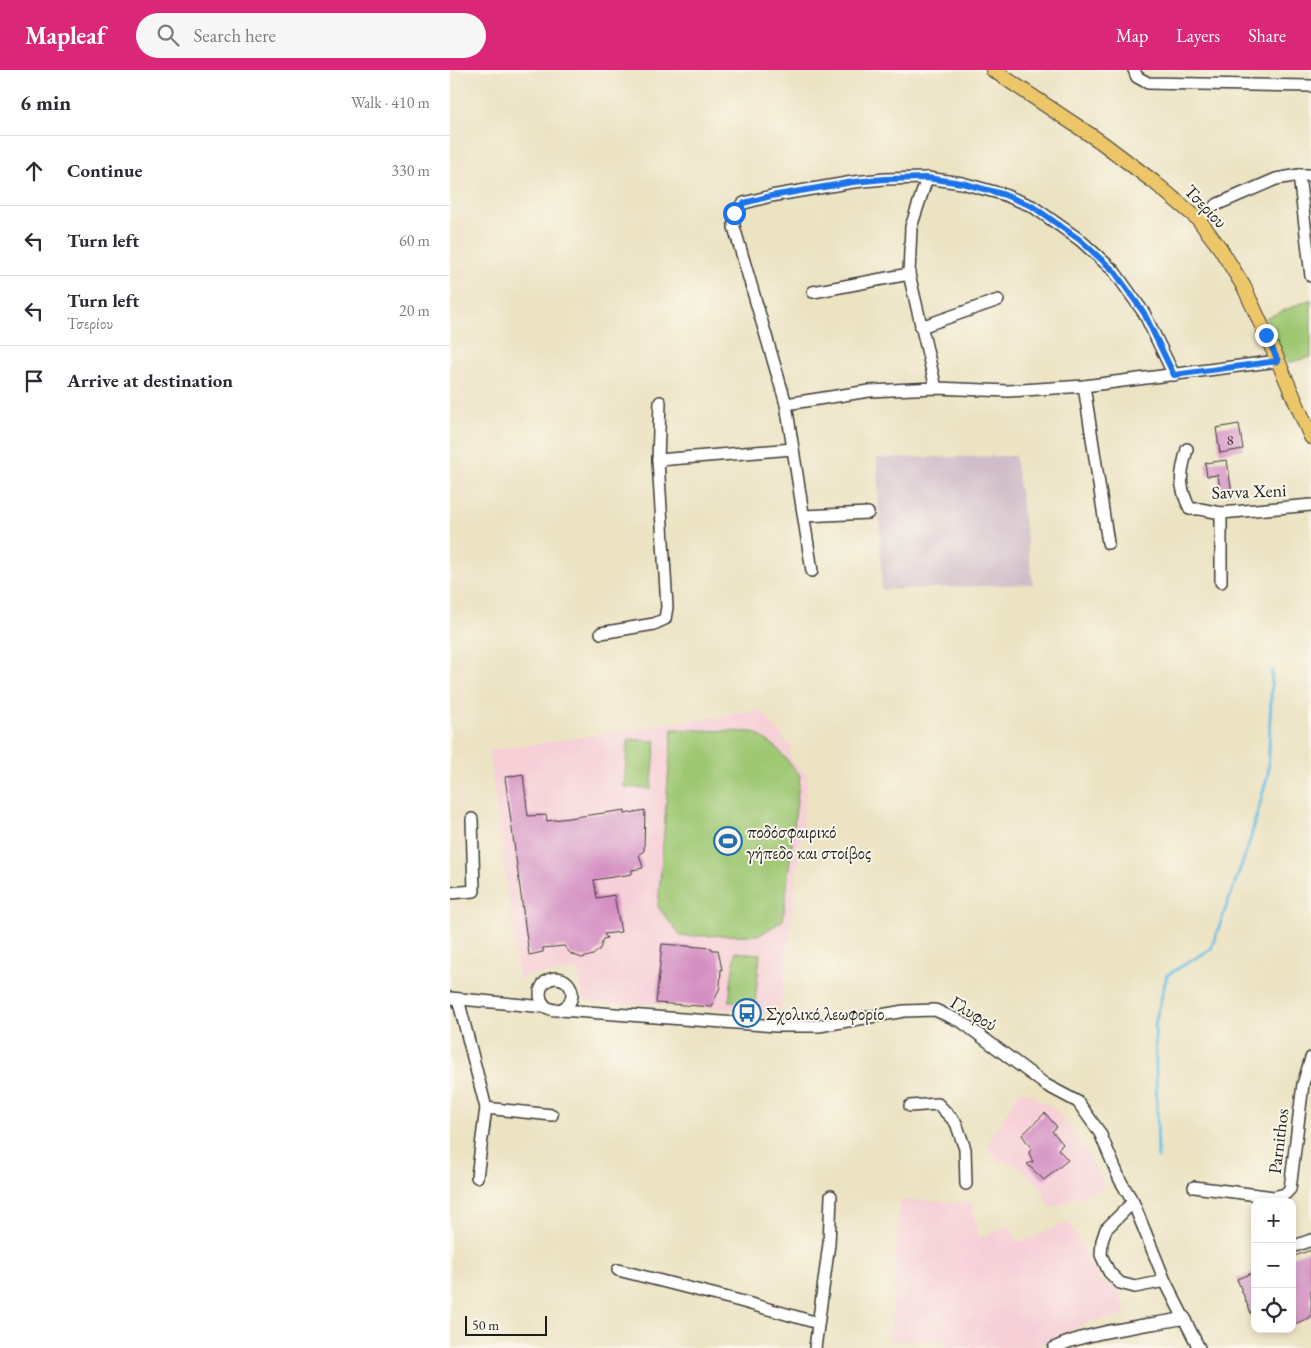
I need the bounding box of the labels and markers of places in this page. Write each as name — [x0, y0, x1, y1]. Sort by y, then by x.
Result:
place label: ποδόσφαιρικό γήπεδο και στοίβος — [746, 820, 871, 864]
sports icon: ποδόσφαιρικό γήπεδο και στοίβος — [713, 826, 743, 856]
bus stop icon: Σχολικό λεωφορίο — [732, 998, 762, 1028]
place label: Σχολικό λεωφορίο — [766, 1002, 884, 1025]

